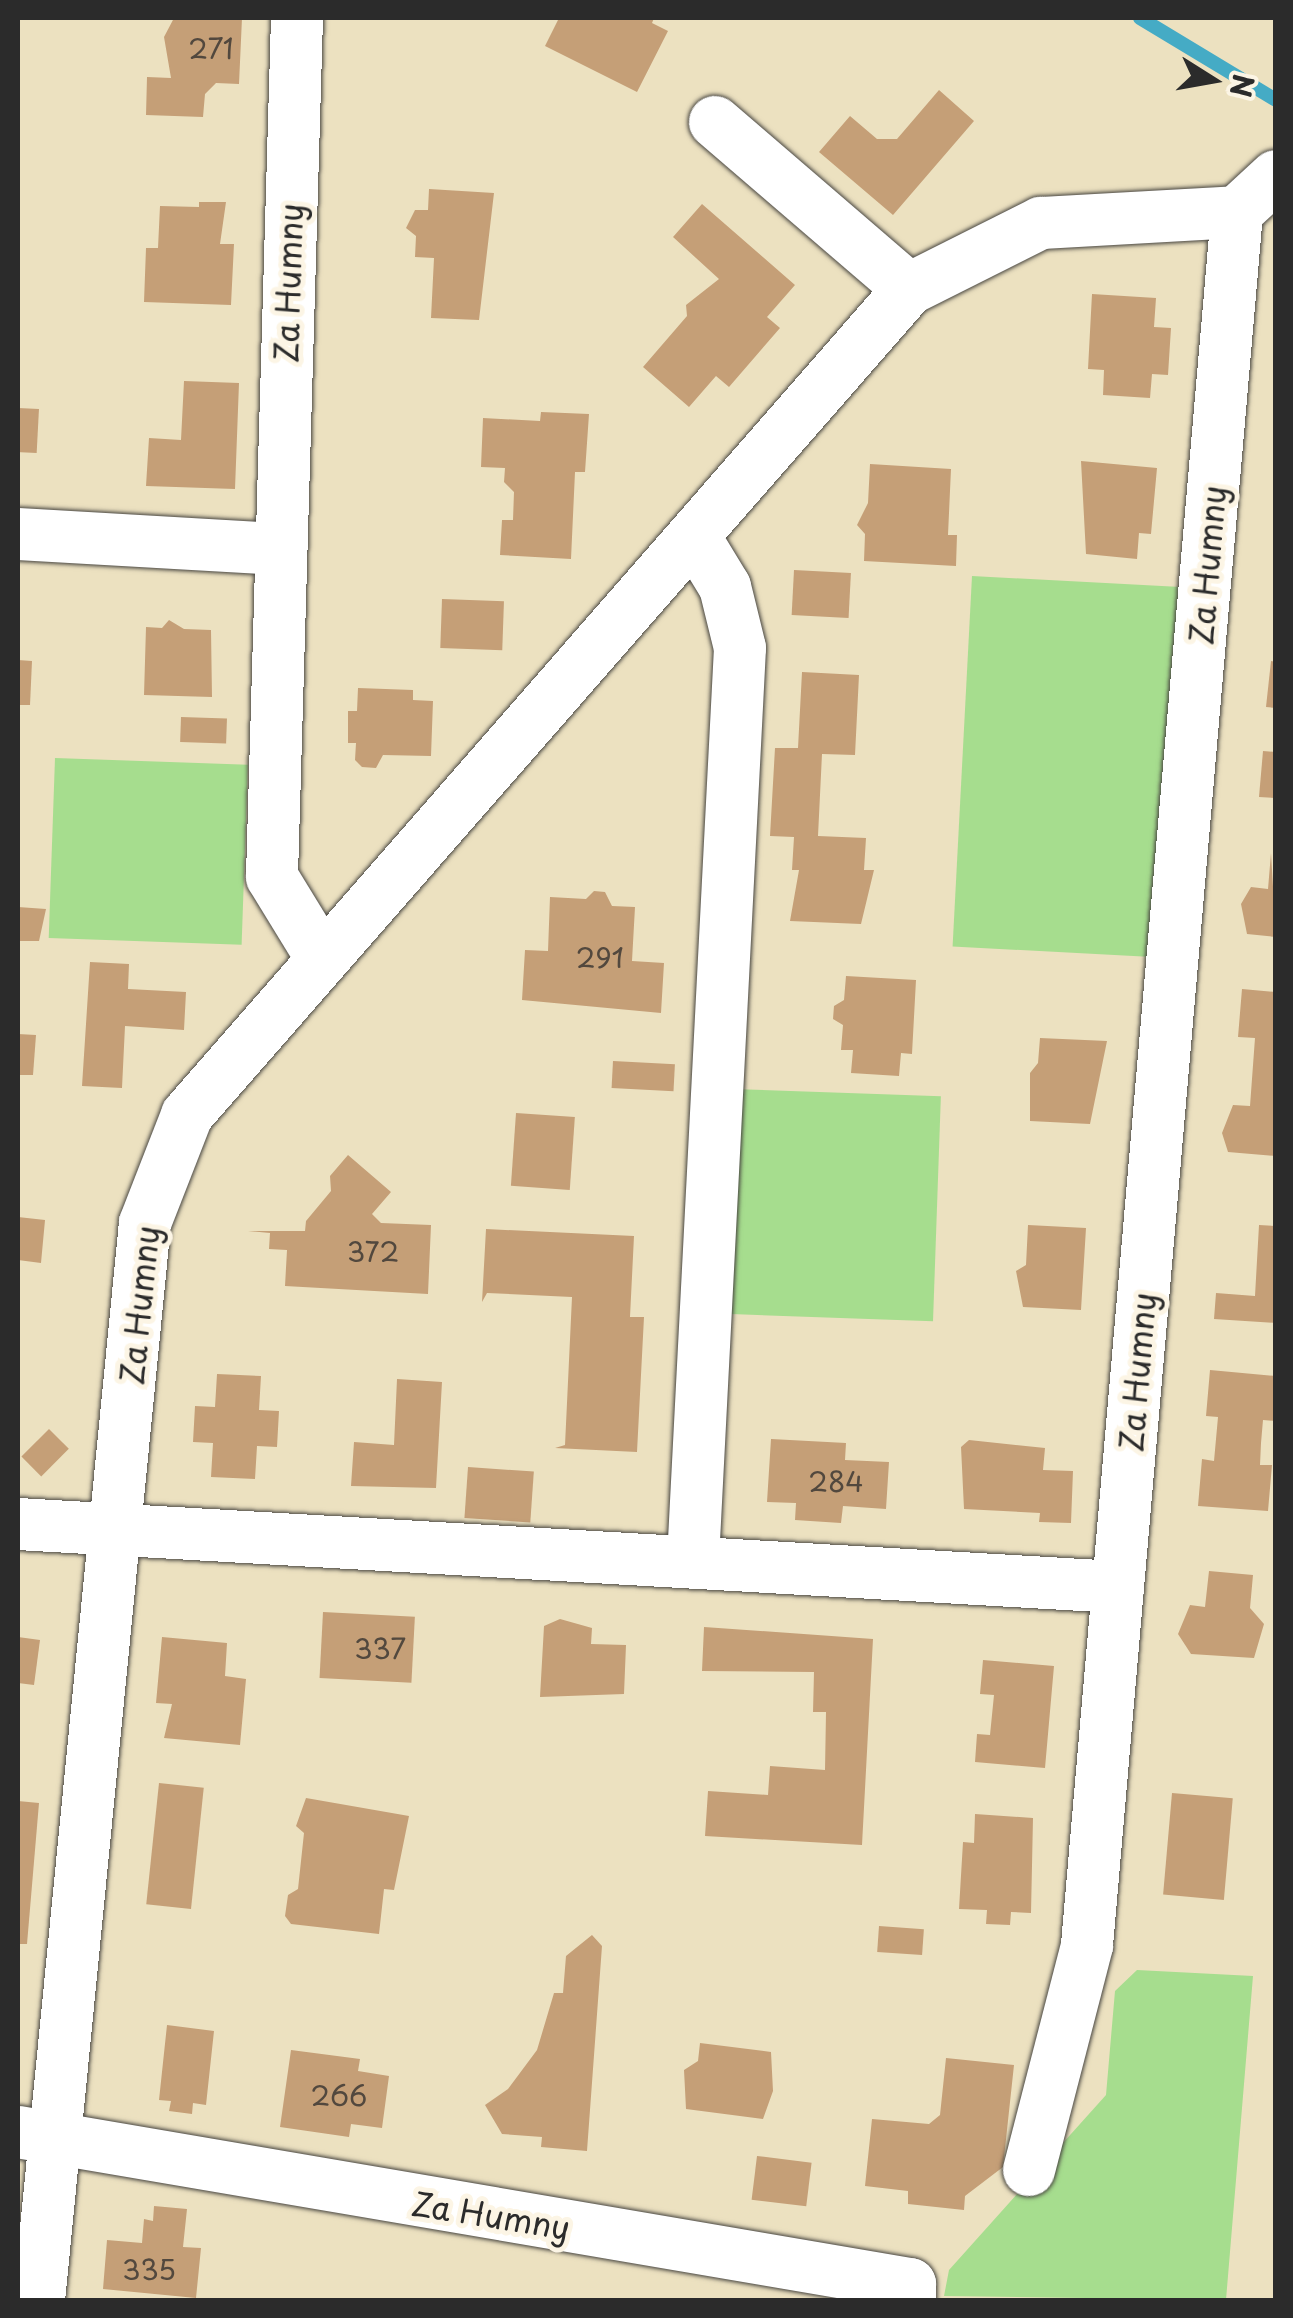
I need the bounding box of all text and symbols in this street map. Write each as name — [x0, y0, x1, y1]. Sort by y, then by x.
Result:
north arrow — [1163, 30, 1263, 130]
house number: 271 — [188, 31, 234, 65]
text: N — [1220, 71, 1266, 101]
street label: Za Humny — [266, 202, 310, 364]
street label: Za Humny — [1181, 483, 1233, 647]
house number: 291 — [576, 940, 624, 974]
street label: Za Humny — [111, 1223, 167, 1387]
house number: 372 — [347, 1234, 399, 1268]
street label: Za Humny — [1111, 1290, 1163, 1454]
house number: 284 — [808, 1464, 864, 1498]
house number: 337 — [354, 1631, 406, 1665]
house number: 266 — [311, 2078, 367, 2112]
street label: Za Humny — [408, 2183, 574, 2247]
house number: 335 — [122, 2252, 176, 2286]

